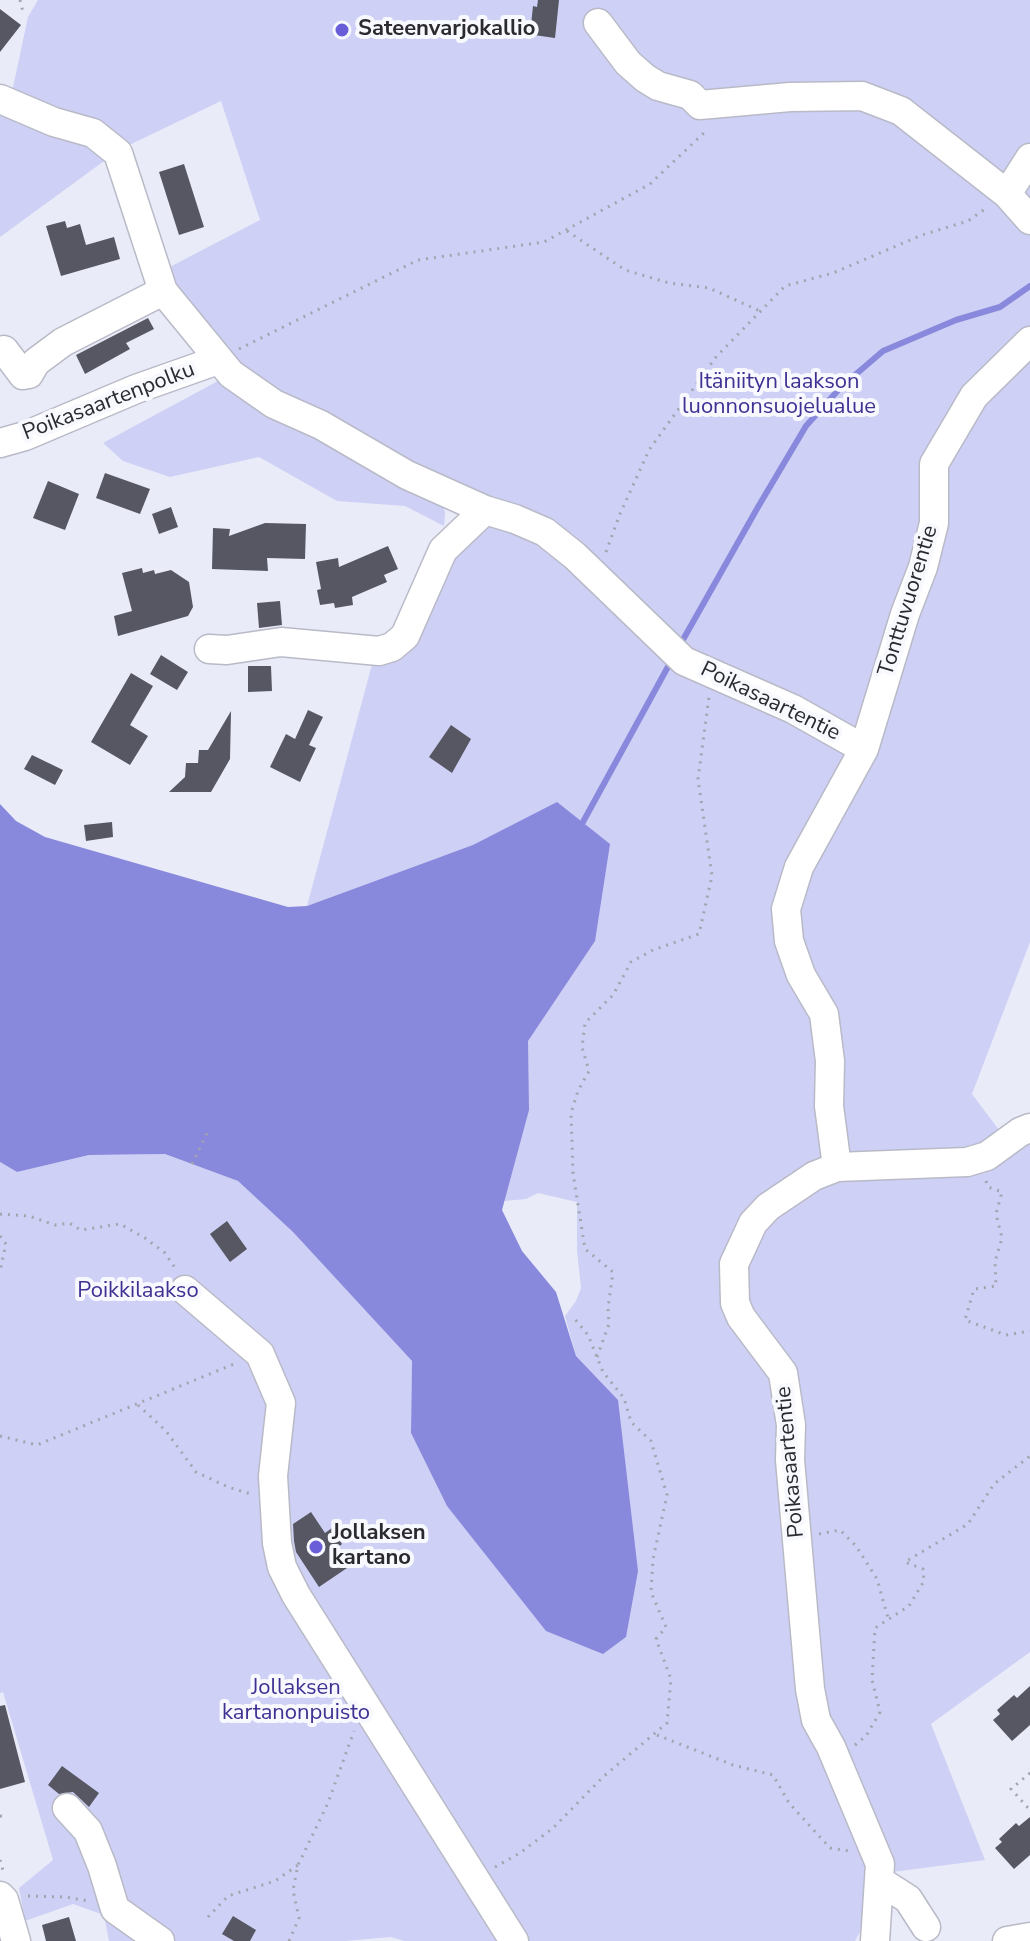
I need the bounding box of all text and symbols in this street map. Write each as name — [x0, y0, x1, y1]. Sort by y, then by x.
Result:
place label: Sateenvarjokallio — [358, 17, 535, 43]
marker: Sateenvarjokallio — [333, 21, 351, 39]
street label: Poikasaartenpolku — [19, 357, 199, 447]
park label: Itäniityn laakson luonnonsuojelualue — [682, 370, 876, 422]
street label: Tonttuvuorentie — [874, 523, 944, 679]
street label: Poikasaartentie — [696, 657, 844, 747]
park label: Poikkilaakso — [77, 1279, 199, 1305]
street label: Poikasaartentie — [771, 1385, 811, 1539]
place label: Jollaksen kartano — [332, 1521, 426, 1572]
marker: Jollaksen kartano — [307, 1538, 325, 1556]
park label: Jollaksen kartanonpuisto — [222, 1676, 370, 1728]

